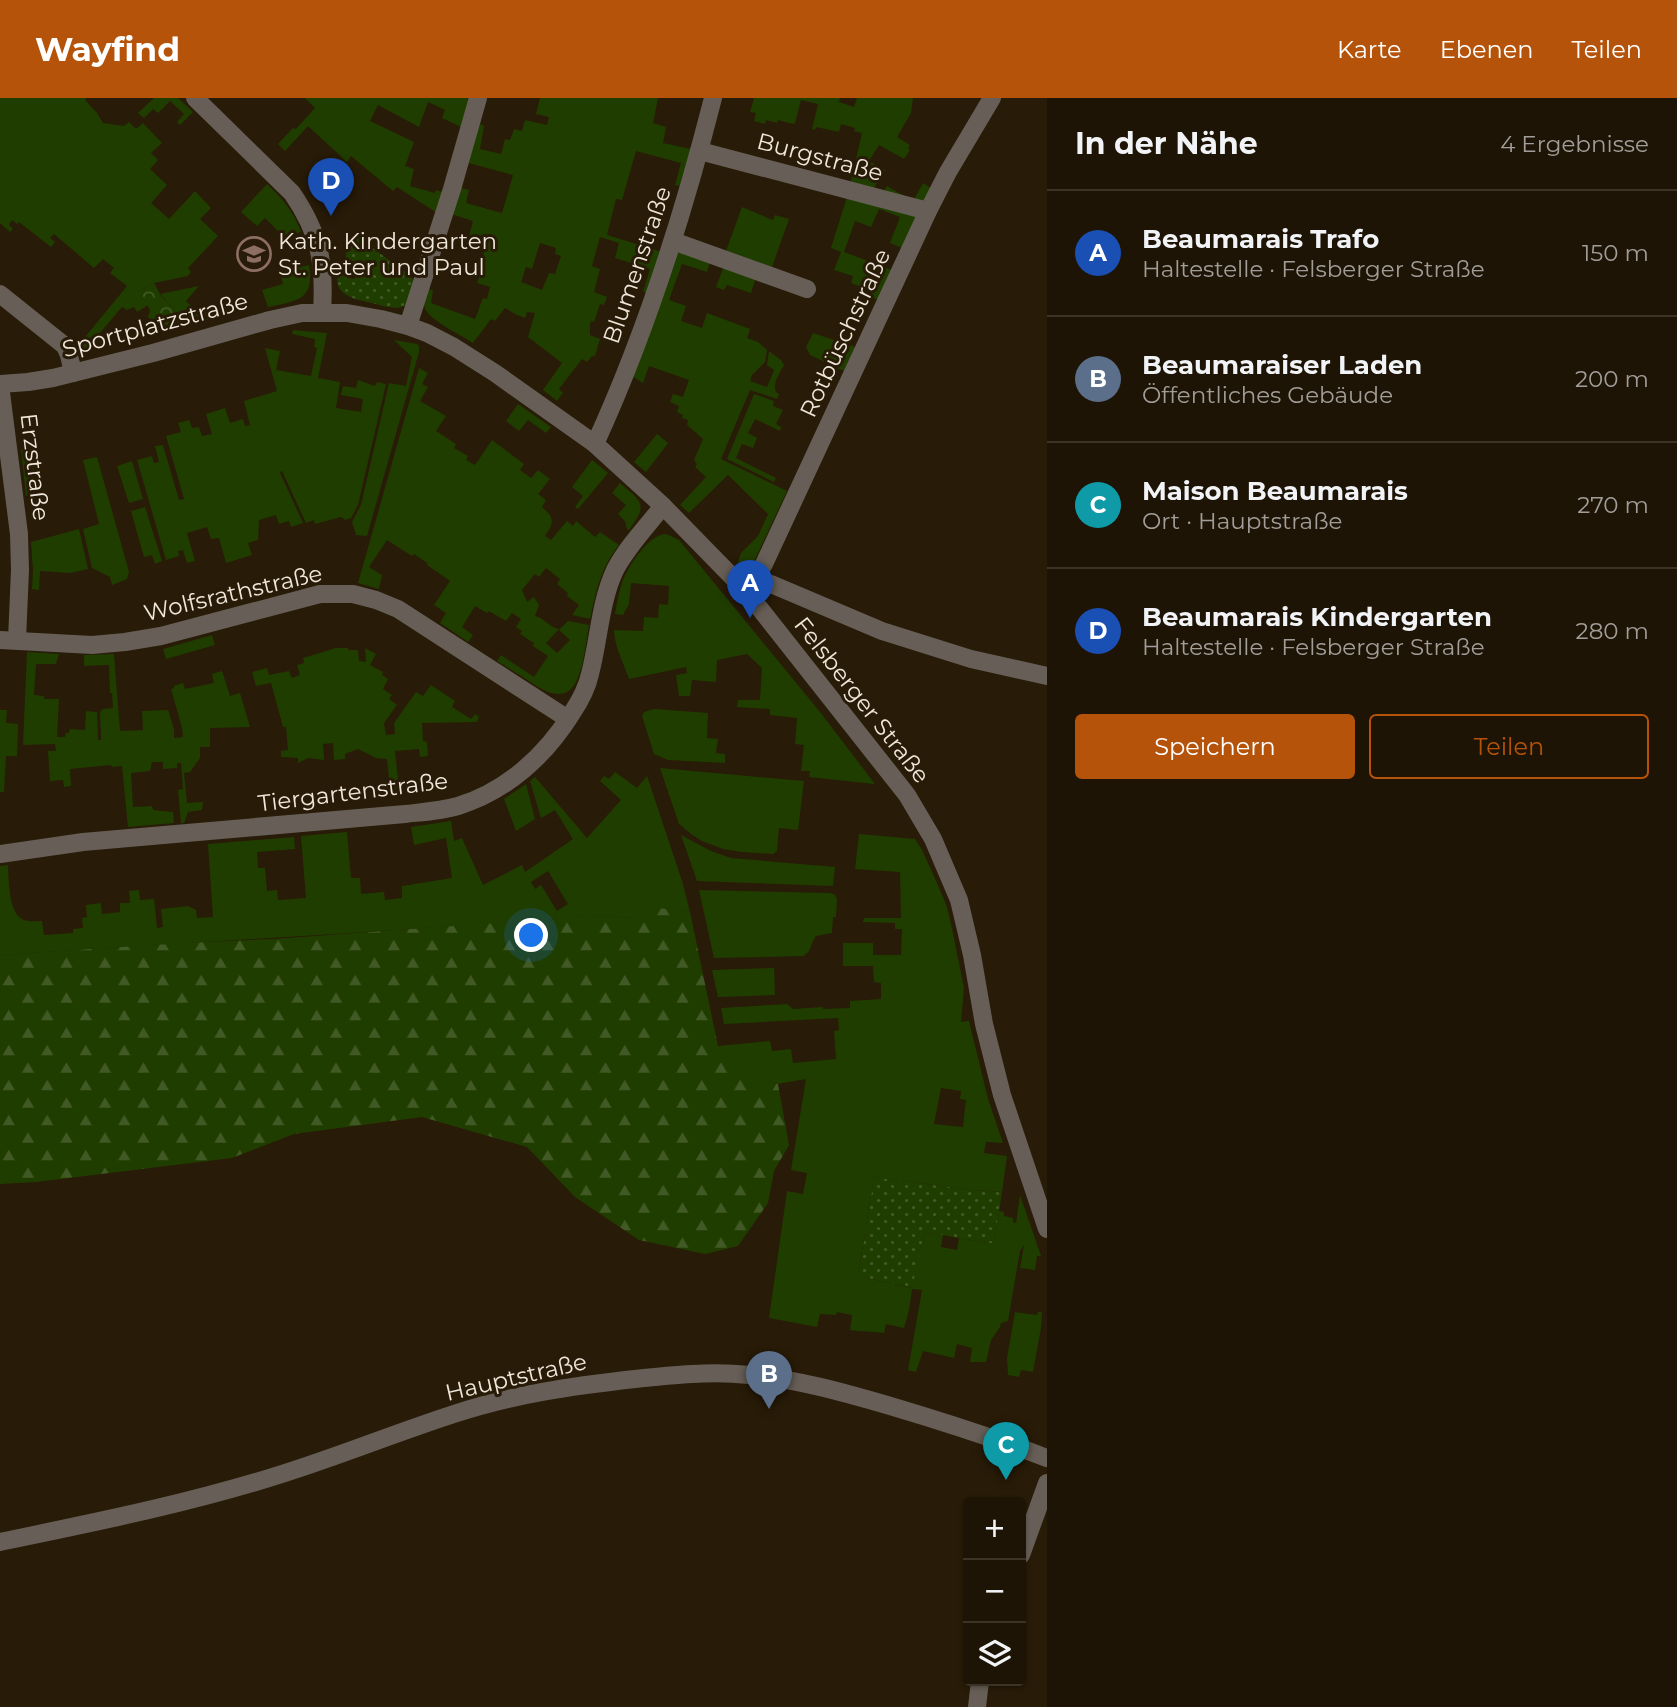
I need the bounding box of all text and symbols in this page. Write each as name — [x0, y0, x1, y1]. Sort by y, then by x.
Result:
text: Wayfind — [35, 29, 180, 69]
text: Karte — [1337, 35, 1402, 64]
text: Ebenen — [1440, 35, 1533, 64]
text: Teilen — [1571, 35, 1642, 64]
text: In der Nähe — [1075, 125, 1258, 162]
street label: Burgstraße — [754, 127, 886, 187]
text: 4 Ergebnisse — [1500, 130, 1649, 158]
pin: D — [308, 158, 354, 216]
street label: Blumenstraße — [597, 183, 677, 347]
text: Beaumarais Trafo — [1142, 223, 1379, 255]
place label: Kath. Kindergarten St. Peter und Paul — [278, 227, 497, 281]
school or university icon: Kath. Kindergarten St. Peter und Paul — [235, 235, 273, 273]
text: A — [1089, 239, 1107, 267]
text: 150 m — [1582, 239, 1649, 267]
street label: Rotbüschstraße — [794, 244, 896, 422]
text: Haltestelle · Felsberger Straße — [1142, 255, 1485, 283]
street label: Sportplatzstraße — [59, 287, 251, 363]
text: Beaumaraiser Laden — [1142, 349, 1422, 381]
text: B — [1089, 365, 1107, 393]
text: 200 m — [1575, 365, 1649, 393]
text: Öffentliches Gebäude — [1142, 381, 1393, 409]
street label: Erzstraße — [15, 412, 55, 522]
text: Maison Beaumarais — [1142, 475, 1408, 507]
text: C — [1090, 491, 1106, 519]
text: 270 m — [1577, 491, 1649, 519]
text: Ort · Hauptstraße — [1142, 507, 1342, 535]
street label: Wolfsrathstraße — [141, 559, 325, 627]
pin: A — [727, 560, 773, 618]
text: Beaumarais Kindergarten — [1142, 601, 1492, 633]
street label: Felsberger Straße — [788, 611, 936, 789]
text: D — [1089, 617, 1108, 645]
text: 280 m — [1576, 617, 1649, 645]
text: Haltestelle · Felsberger Straße — [1142, 633, 1485, 661]
button: Speichern — [1075, 714, 1355, 779]
button: Teilen — [1369, 714, 1649, 779]
street label: Tiergartenstraße — [256, 766, 450, 818]
your location — [514, 918, 548, 952]
street label: Hauptstraße — [443, 1347, 589, 1407]
pin: B — [746, 1351, 792, 1409]
pin: C — [983, 1422, 1029, 1480]
map controls — [963, 1497, 1026, 1686]
button: + — [963, 1497, 1026, 1560]
button: − — [963, 1560, 1026, 1623]
button: layers — [963, 1623, 1026, 1686]

